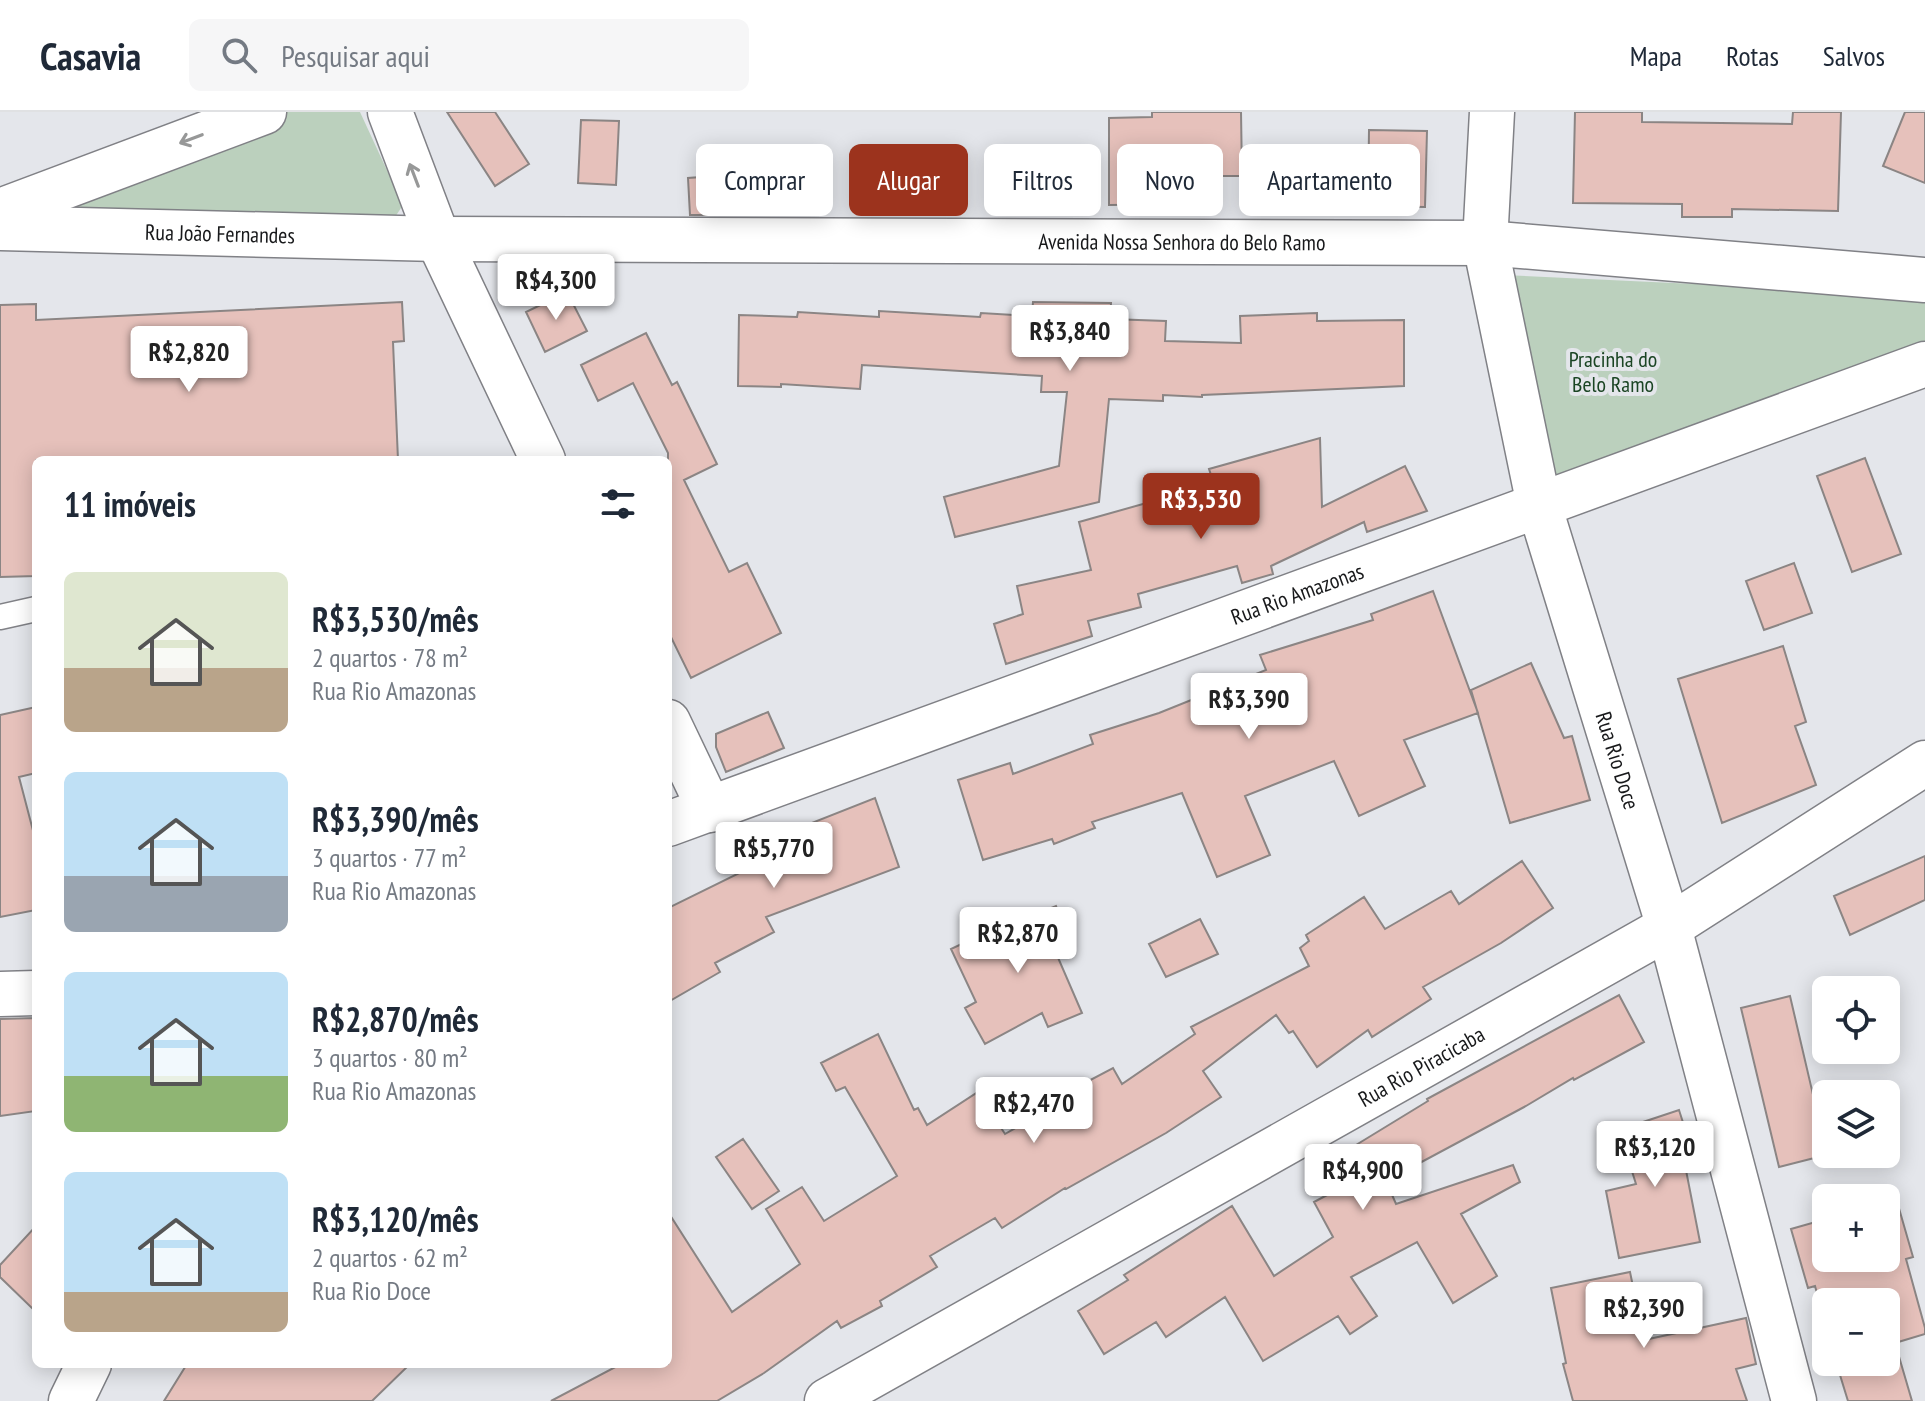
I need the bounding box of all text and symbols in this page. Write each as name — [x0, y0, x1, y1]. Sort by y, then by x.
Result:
search box — [189, 19, 749, 91]
text: Casavia — [40, 31, 141, 80]
icon: search — [217, 33, 261, 77]
text: Pesquisar aqui — [281, 36, 430, 75]
text: Mapa — [1630, 37, 1682, 74]
text: Rotas — [1726, 37, 1779, 74]
text: Salvos — [1823, 37, 1885, 74]
one-way arrow — [179, 133, 204, 148]
chip: Comprar — [696, 144, 833, 216]
chip: Alugar — [849, 144, 968, 216]
chip: Filtros — [984, 144, 1101, 216]
chip: Novo — [1117, 144, 1223, 216]
chip: Apartamento — [1239, 144, 1420, 216]
one-way arrow — [406, 164, 420, 188]
street label: Rua João Fernandes — [145, 218, 295, 249]
street label: Avenida Nossa Senhora do Belo Ramo — [1038, 227, 1326, 256]
pin: R$4,300 — [482, 254, 630, 322]
text: R$4,300 — [516, 263, 596, 296]
pin: R$3,840 — [996, 305, 1144, 373]
text: R$3,840 — [1030, 314, 1110, 347]
pin: R$2,820 — [115, 326, 263, 394]
text: R$2,820 — [149, 335, 229, 368]
park label: Pracinha do Belo Ramo — [1569, 345, 1657, 398]
pin: R$3,530 — [1127, 473, 1275, 541]
text: 11 imóveis — [64, 482, 196, 526]
icon: filters — [596, 482, 640, 526]
text: R$3,530 — [1161, 482, 1241, 515]
street label: Rua Rio Amazonas — [1227, 557, 1367, 631]
text: R$3,530/mês — [312, 597, 479, 641]
icon: home — [128, 604, 224, 700]
text: 2 quartos · 78 m² — [312, 641, 468, 674]
pin: R$3,390 — [1175, 673, 1323, 741]
text: Rua Rio Amazonas — [312, 674, 476, 707]
text: R$3,390 — [1209, 682, 1289, 715]
street label: Rua Rio Doce — [1589, 708, 1646, 813]
text: R$3,390/mês — [312, 797, 479, 841]
icon: home — [128, 804, 224, 900]
pin: R$5,770 — [700, 822, 848, 890]
text: R$5,770 — [734, 831, 814, 864]
text: 3 quartos · 77 m² — [312, 841, 467, 874]
text: Rua Rio Amazonas — [312, 874, 476, 907]
pin: R$2,870 — [944, 907, 1092, 975]
text: R$2,870 — [978, 916, 1058, 949]
map controls — [1812, 976, 1900, 1376]
button: locate — [1812, 976, 1900, 1064]
text: R$2,870/mês — [312, 997, 479, 1041]
icon: home — [128, 1004, 224, 1100]
street label: Rua Rio Piracicaba — [1353, 1020, 1489, 1113]
text: 3 quartos · 80 m² — [312, 1041, 468, 1074]
text: Rua Rio Amazonas — [312, 1074, 476, 1107]
pin: R$2,470 — [960, 1077, 1108, 1145]
button: layers — [1812, 1080, 1900, 1168]
text: R$2,470 — [994, 1086, 1074, 1119]
pin: R$3,120 — [1581, 1121, 1729, 1189]
text: R$3,120 — [1615, 1130, 1695, 1163]
pin: R$4,900 — [1289, 1144, 1437, 1212]
text: R$4,900 — [1323, 1153, 1403, 1186]
button: + — [1812, 1184, 1900, 1272]
text: R$3,120/mês — [312, 1197, 479, 1241]
icon: home — [128, 1204, 224, 1300]
text: 2 quartos · 62 m² — [312, 1241, 468, 1274]
text: Rua Rio Doce — [312, 1274, 431, 1307]
pin: R$2,390 — [1570, 1282, 1718, 1350]
button: − — [1812, 1288, 1900, 1376]
text: R$2,390 — [1604, 1291, 1684, 1324]

